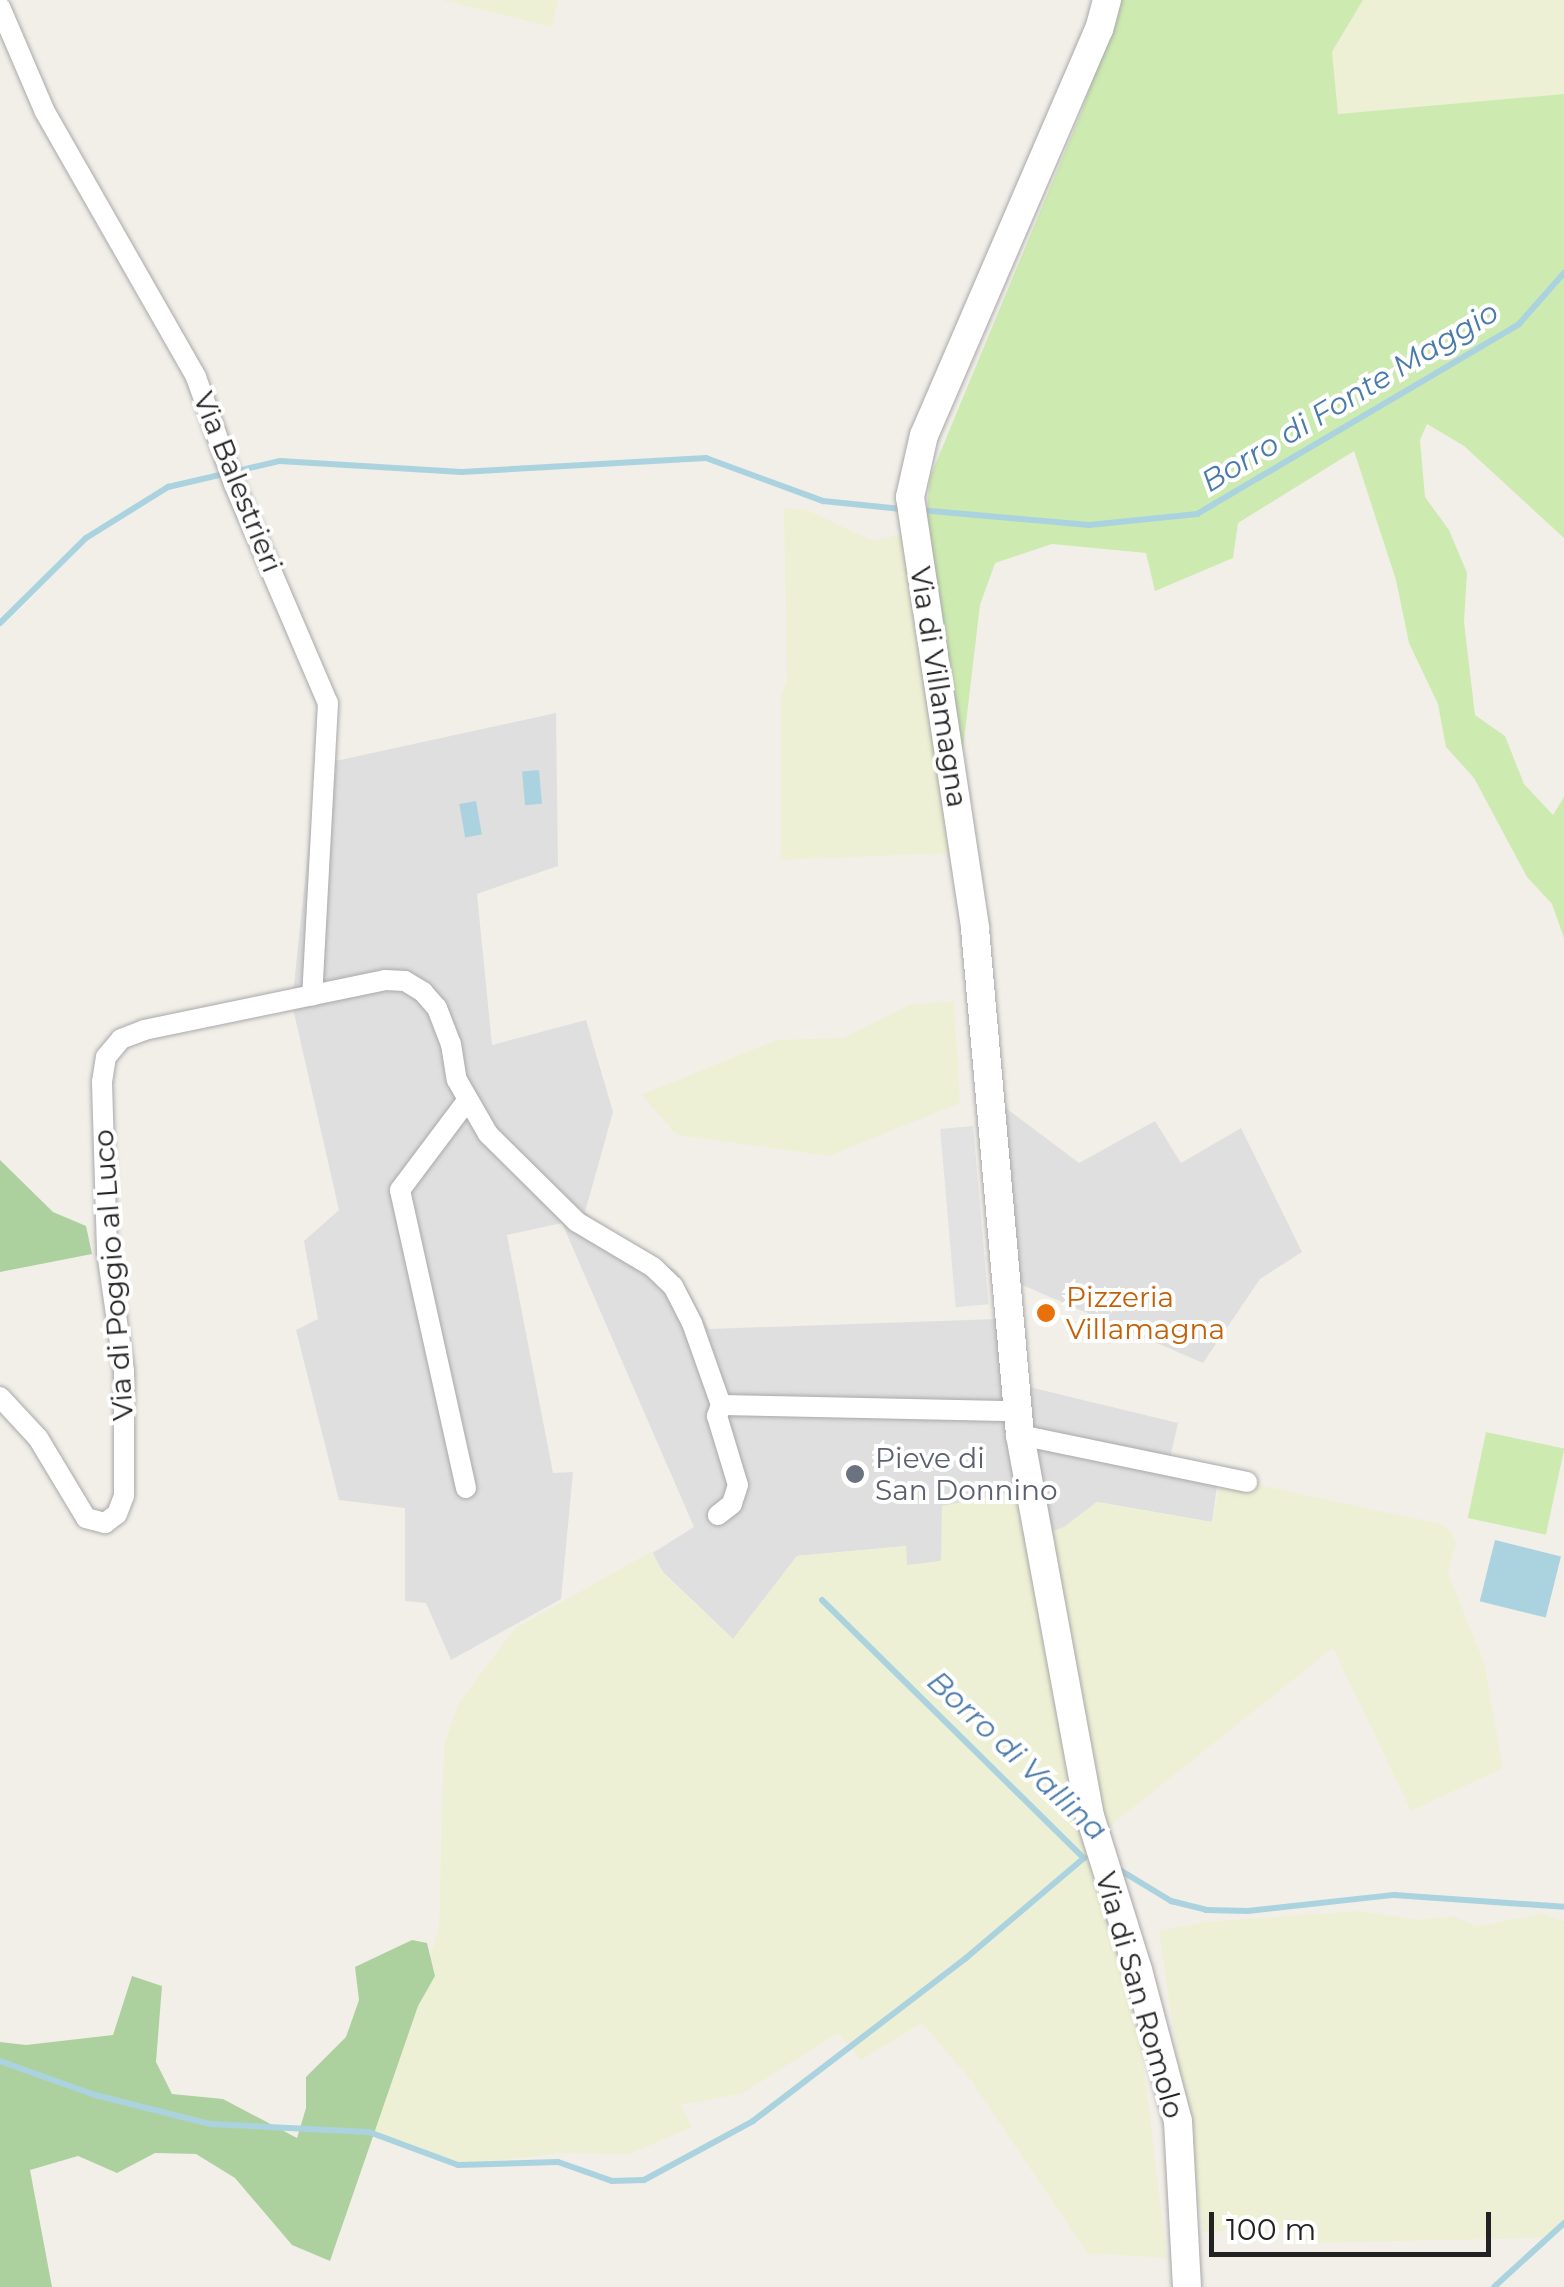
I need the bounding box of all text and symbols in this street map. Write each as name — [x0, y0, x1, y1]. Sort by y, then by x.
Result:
water label: Borro di Fonte Maggio — [1195, 294, 1505, 500]
street label: Via Balestrieri — [187, 387, 289, 577]
street label: Via di Villamagna — [903, 564, 975, 810]
street label: Via di Poggio al Luco — [86, 1128, 140, 1422]
place label: Pizzeria Villamagna — [1066, 1280, 1225, 1346]
marker: Pizzeria Villamagna — [1035, 1302, 1057, 1324]
place label: Pieve di San Donnino — [875, 1441, 1058, 1507]
marker: Pieve di San Donnino — [844, 1463, 866, 1485]
water label: Borro di Vallina — [920, 1664, 1114, 1848]
street label: Via di San Romolo — [1089, 1868, 1191, 2122]
scale bar — [1214, 2192, 1496, 2254]
text: 100 m — [1226, 2211, 1316, 2248]

